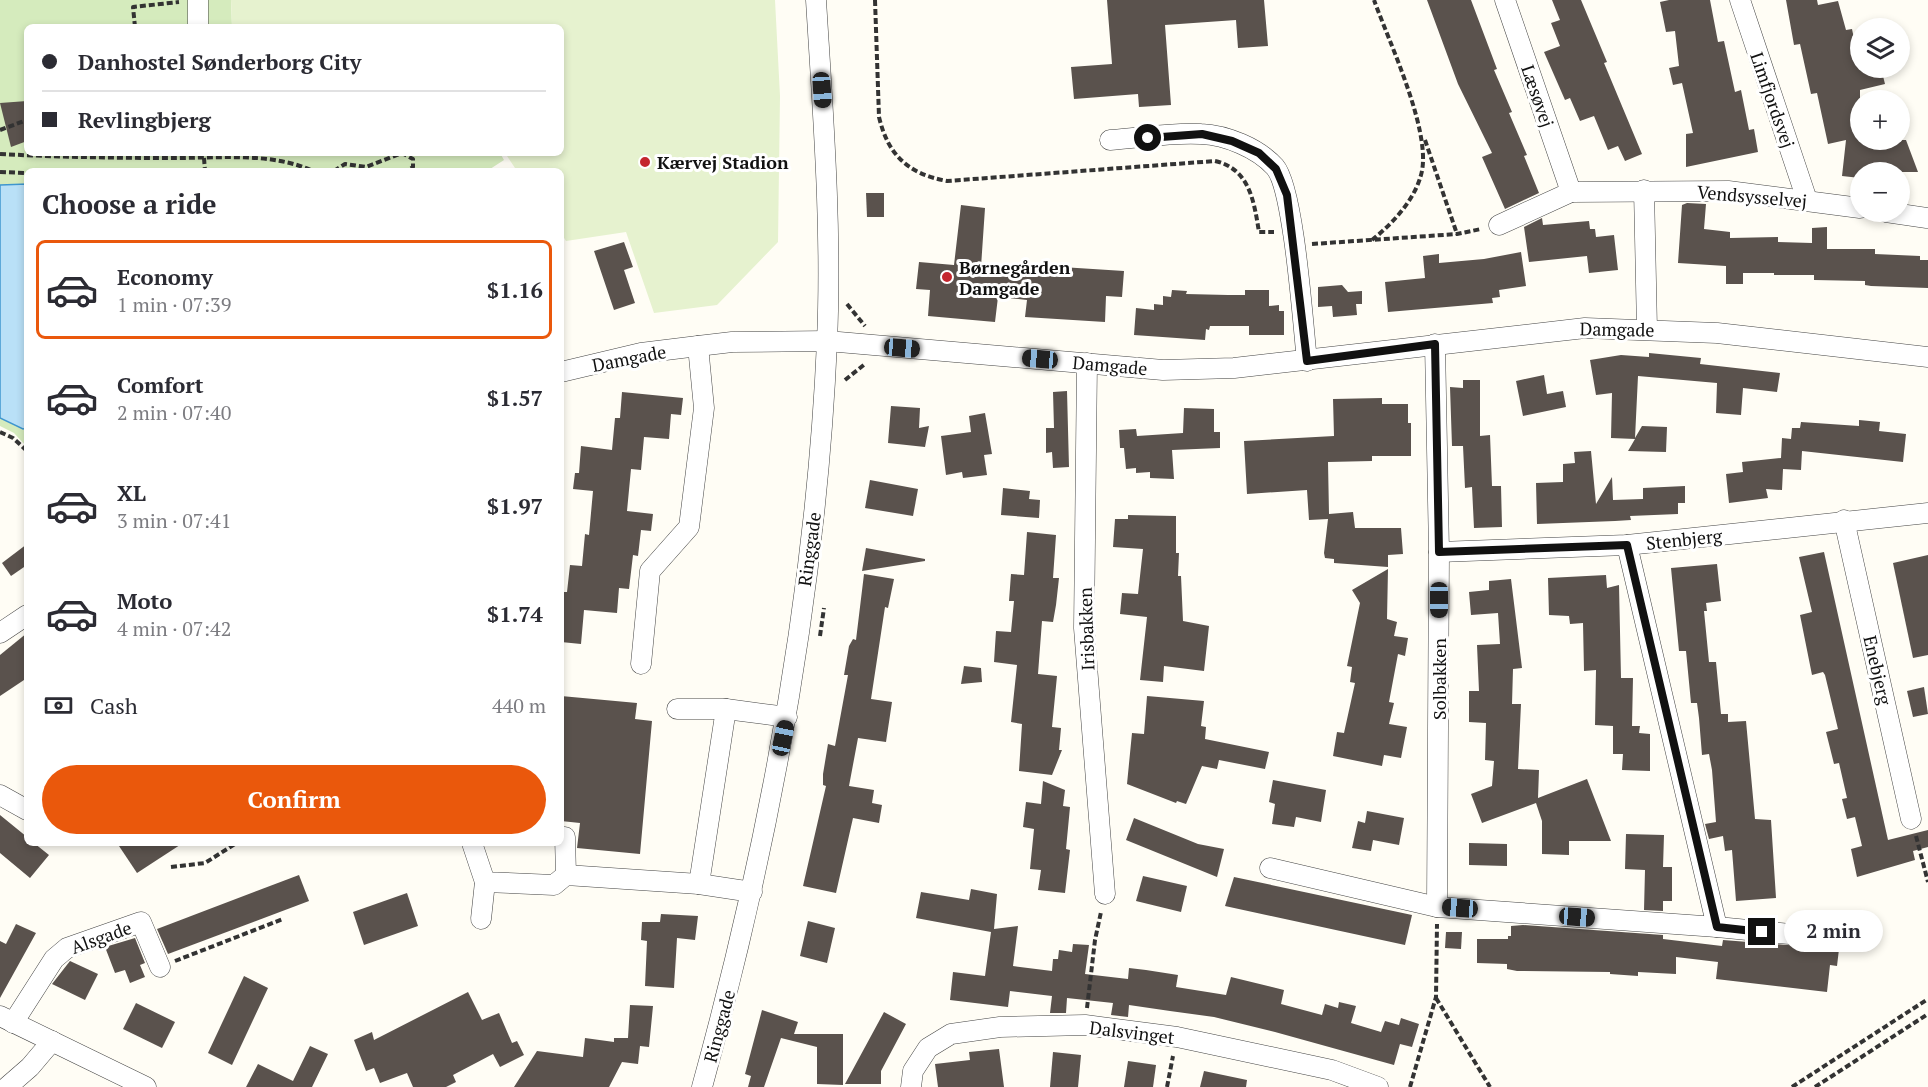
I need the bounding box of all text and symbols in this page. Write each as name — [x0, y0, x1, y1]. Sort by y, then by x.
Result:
map controls — [1850, 18, 1910, 222]
button: layers — [1850, 18, 1910, 78]
text: Danhostel Sønderborg City — [78, 47, 361, 76]
street label: Limfjordsvej — [1745, 49, 1801, 151]
street label: Læsøvej — [1516, 62, 1560, 130]
car — [812, 71, 832, 109]
button: + — [1850, 90, 1910, 150]
text: Revlingbjerg — [78, 105, 211, 134]
route start — [1134, 124, 1161, 151]
place label: Kærvej Stadion — [657, 150, 789, 174]
marker: Kærvej Stadion — [638, 155, 652, 169]
button: − — [1850, 162, 1910, 222]
street label: Vendsysselvej — [1696, 179, 1808, 213]
text: Choose a ride — [42, 186, 217, 222]
place label: Børnegården Damgade — [959, 255, 1071, 300]
text: Economy — [117, 262, 213, 291]
icon: car — [45, 263, 99, 317]
marker: Børnegården Damgade — [940, 270, 954, 284]
text: $1.16 — [487, 275, 543, 304]
text: 1 min · 07:39 — [117, 291, 231, 318]
street label: Damgade — [1579, 316, 1655, 342]
car — [883, 337, 921, 359]
street label: Damgade — [590, 339, 668, 377]
car — [1021, 348, 1059, 370]
street label: Damgade — [1072, 350, 1148, 380]
text: Comfort — [117, 370, 203, 399]
icon: car — [45, 371, 99, 425]
text: $1.57 — [487, 383, 543, 412]
text: 2 min · 07:40 — [117, 399, 231, 426]
text: XL — [117, 478, 146, 507]
icon: car — [45, 479, 99, 533]
text: $1.97 — [487, 491, 543, 520]
text: 3 min · 07:41 — [117, 507, 231, 534]
street label: Ringgade — [792, 510, 826, 588]
street label: Stenbjerg — [1645, 523, 1724, 555]
car — [1430, 582, 1448, 618]
text: Moto — [117, 586, 172, 615]
icon: car — [45, 587, 99, 641]
street label: Irisbakken — [1073, 587, 1099, 671]
text: $1.74 — [487, 599, 543, 628]
text: 4 min · 07:42 — [117, 615, 231, 642]
street label: Enebjerg — [1858, 633, 1898, 708]
street label: Solbakken — [1427, 638, 1451, 720]
icon: cash — [42, 689, 75, 722]
text: Cash — [90, 691, 138, 720]
text: 440 m — [492, 692, 546, 719]
car — [770, 719, 796, 757]
button: Confirm — [42, 765, 546, 834]
car — [1441, 898, 1479, 918]
car — [1558, 907, 1596, 927]
callout: 2 min — [1783, 911, 1882, 953]
street label: Alsgade — [67, 915, 135, 959]
text: 2 min — [1806, 917, 1861, 944]
route end — [1748, 918, 1775, 945]
street label: Ringgade — [698, 987, 740, 1065]
street label: Dalsvinget — [1088, 1015, 1176, 1049]

